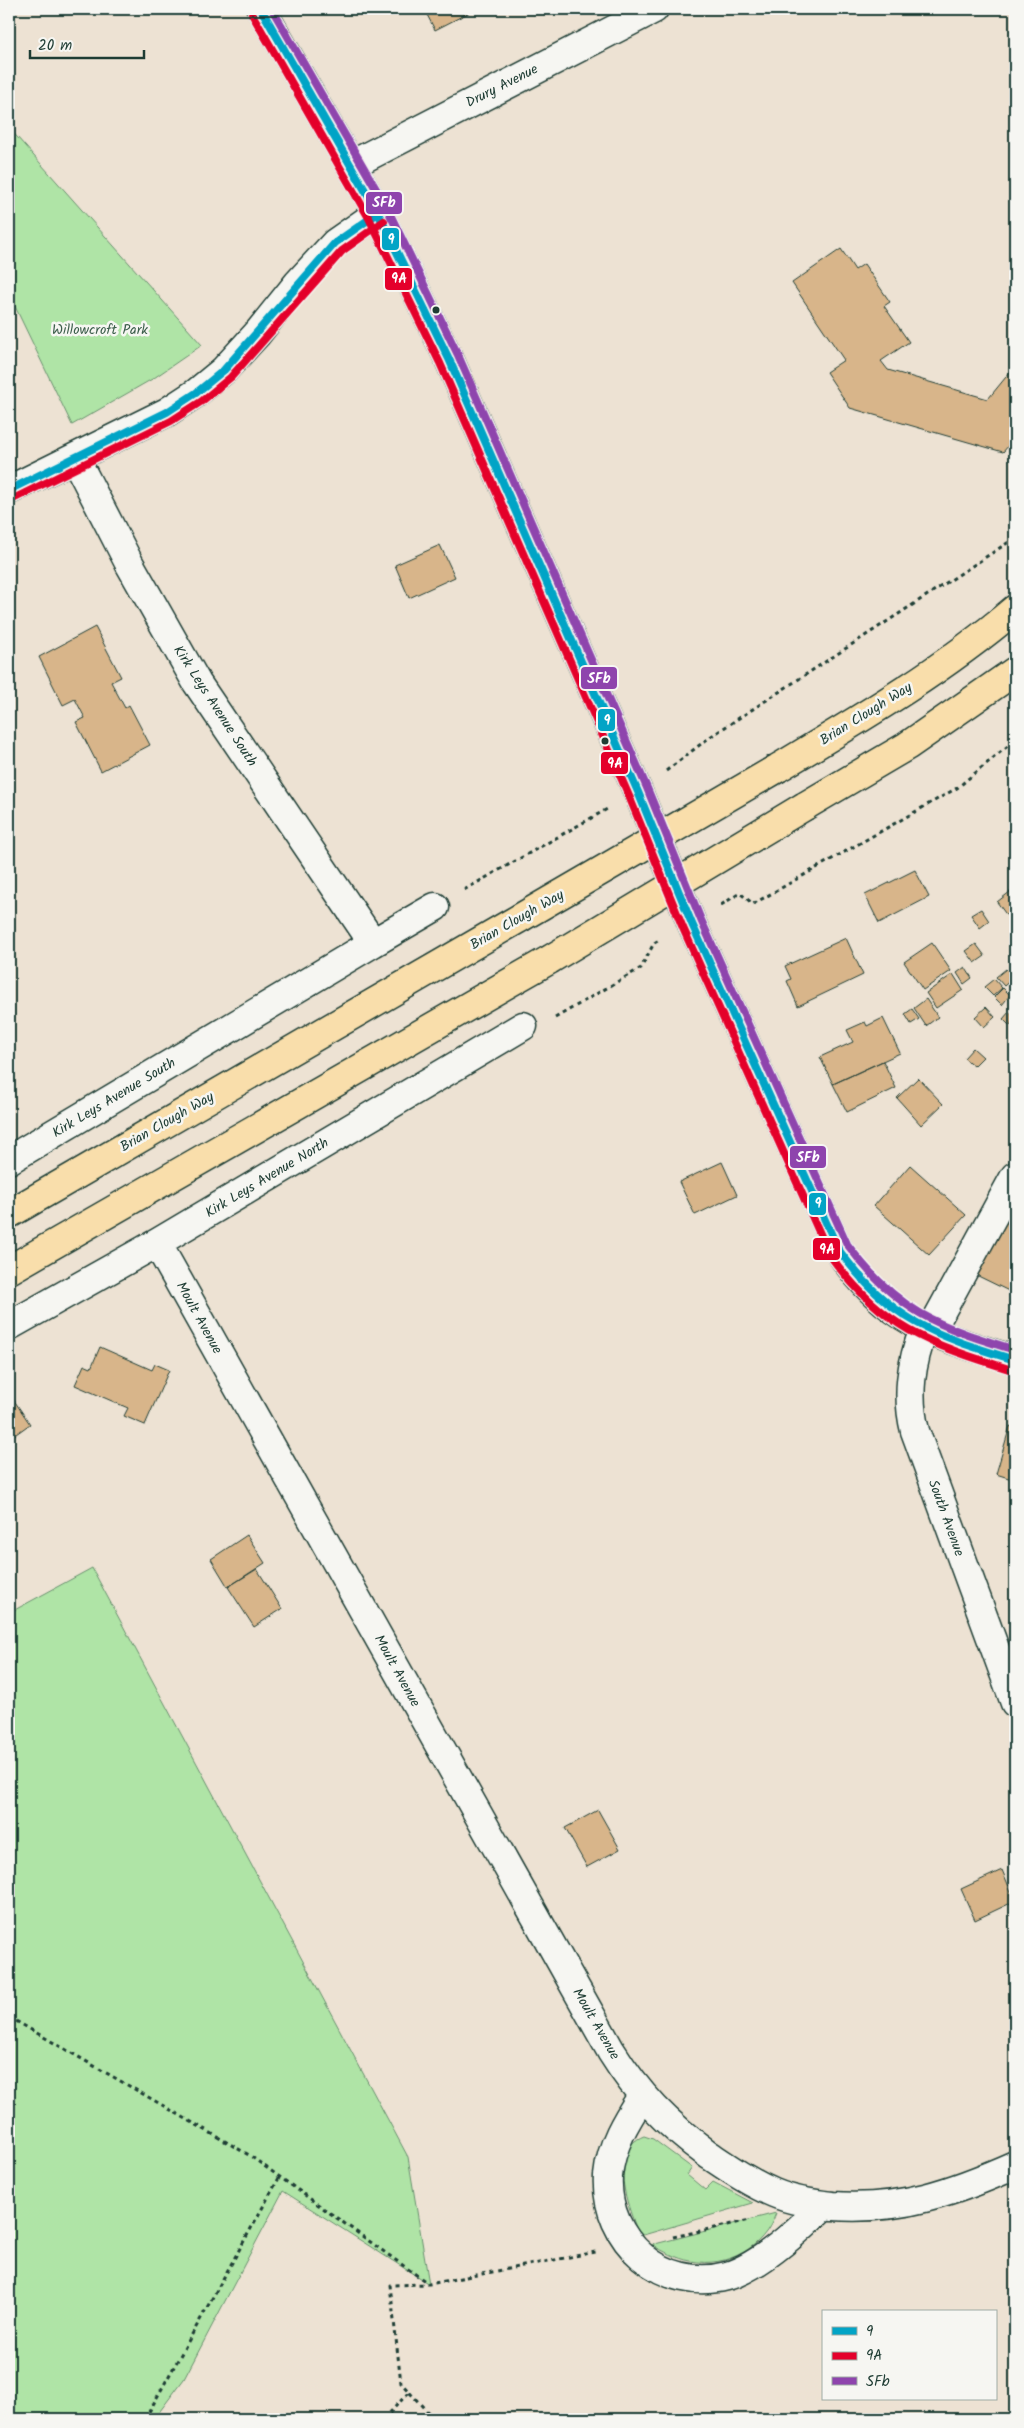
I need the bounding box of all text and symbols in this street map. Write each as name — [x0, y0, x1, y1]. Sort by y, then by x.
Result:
scale bar — [30, 28, 144, 60]
text: 20 m — [38, 34, 72, 58]
street label: Drury Avenue — [462, 58, 543, 114]
line badge: SFb — [365, 191, 403, 215]
text: SFb — [372, 192, 396, 214]
line badge: 9 — [381, 227, 400, 251]
text: 9 — [387, 229, 395, 251]
line badge: 9A — [384, 267, 413, 291]
text: 9A — [391, 268, 407, 290]
unlabelled marker — [431, 305, 441, 315]
park label: Willowcroft Park — [52, 319, 148, 341]
street label: Kirk Leys Avenue South — [167, 641, 263, 771]
line badge: SFb — [580, 666, 618, 690]
text: SFb — [587, 668, 611, 690]
street label: Brian Clough Way — [816, 677, 917, 751]
line badge: 9 — [597, 708, 616, 732]
text: 9 — [603, 710, 611, 732]
unlabelled marker — [600, 736, 610, 746]
line badge: 9A — [600, 751, 629, 775]
text: 9A — [607, 753, 623, 775]
street label: Brian Clough Way — [466, 884, 568, 956]
street label: Kirk Leys Avenue South — [48, 1052, 180, 1144]
street label: Brian Clough Way — [116, 1086, 218, 1158]
street label: Kirk Leys Avenue North — [201, 1132, 333, 1224]
line badge: SFb — [789, 1145, 827, 1169]
text: SFb — [796, 1147, 820, 1169]
line badge: 9 — [808, 1192, 827, 1216]
text: 9 — [814, 1193, 822, 1215]
line badge: 9A — [812, 1237, 841, 1261]
text: 9A — [819, 1239, 835, 1261]
street label: Moult Avenue — [170, 1278, 228, 1359]
street label: South Avenue — [922, 1477, 970, 1560]
street label: Moult Avenue — [368, 1631, 426, 1712]
street label: Moult Avenue — [567, 1984, 626, 2065]
legend — [822, 2310, 996, 2400]
text: 9 — [866, 2320, 874, 2344]
text: 9A — [866, 2344, 882, 2368]
text: SFb — [866, 2370, 890, 2394]

